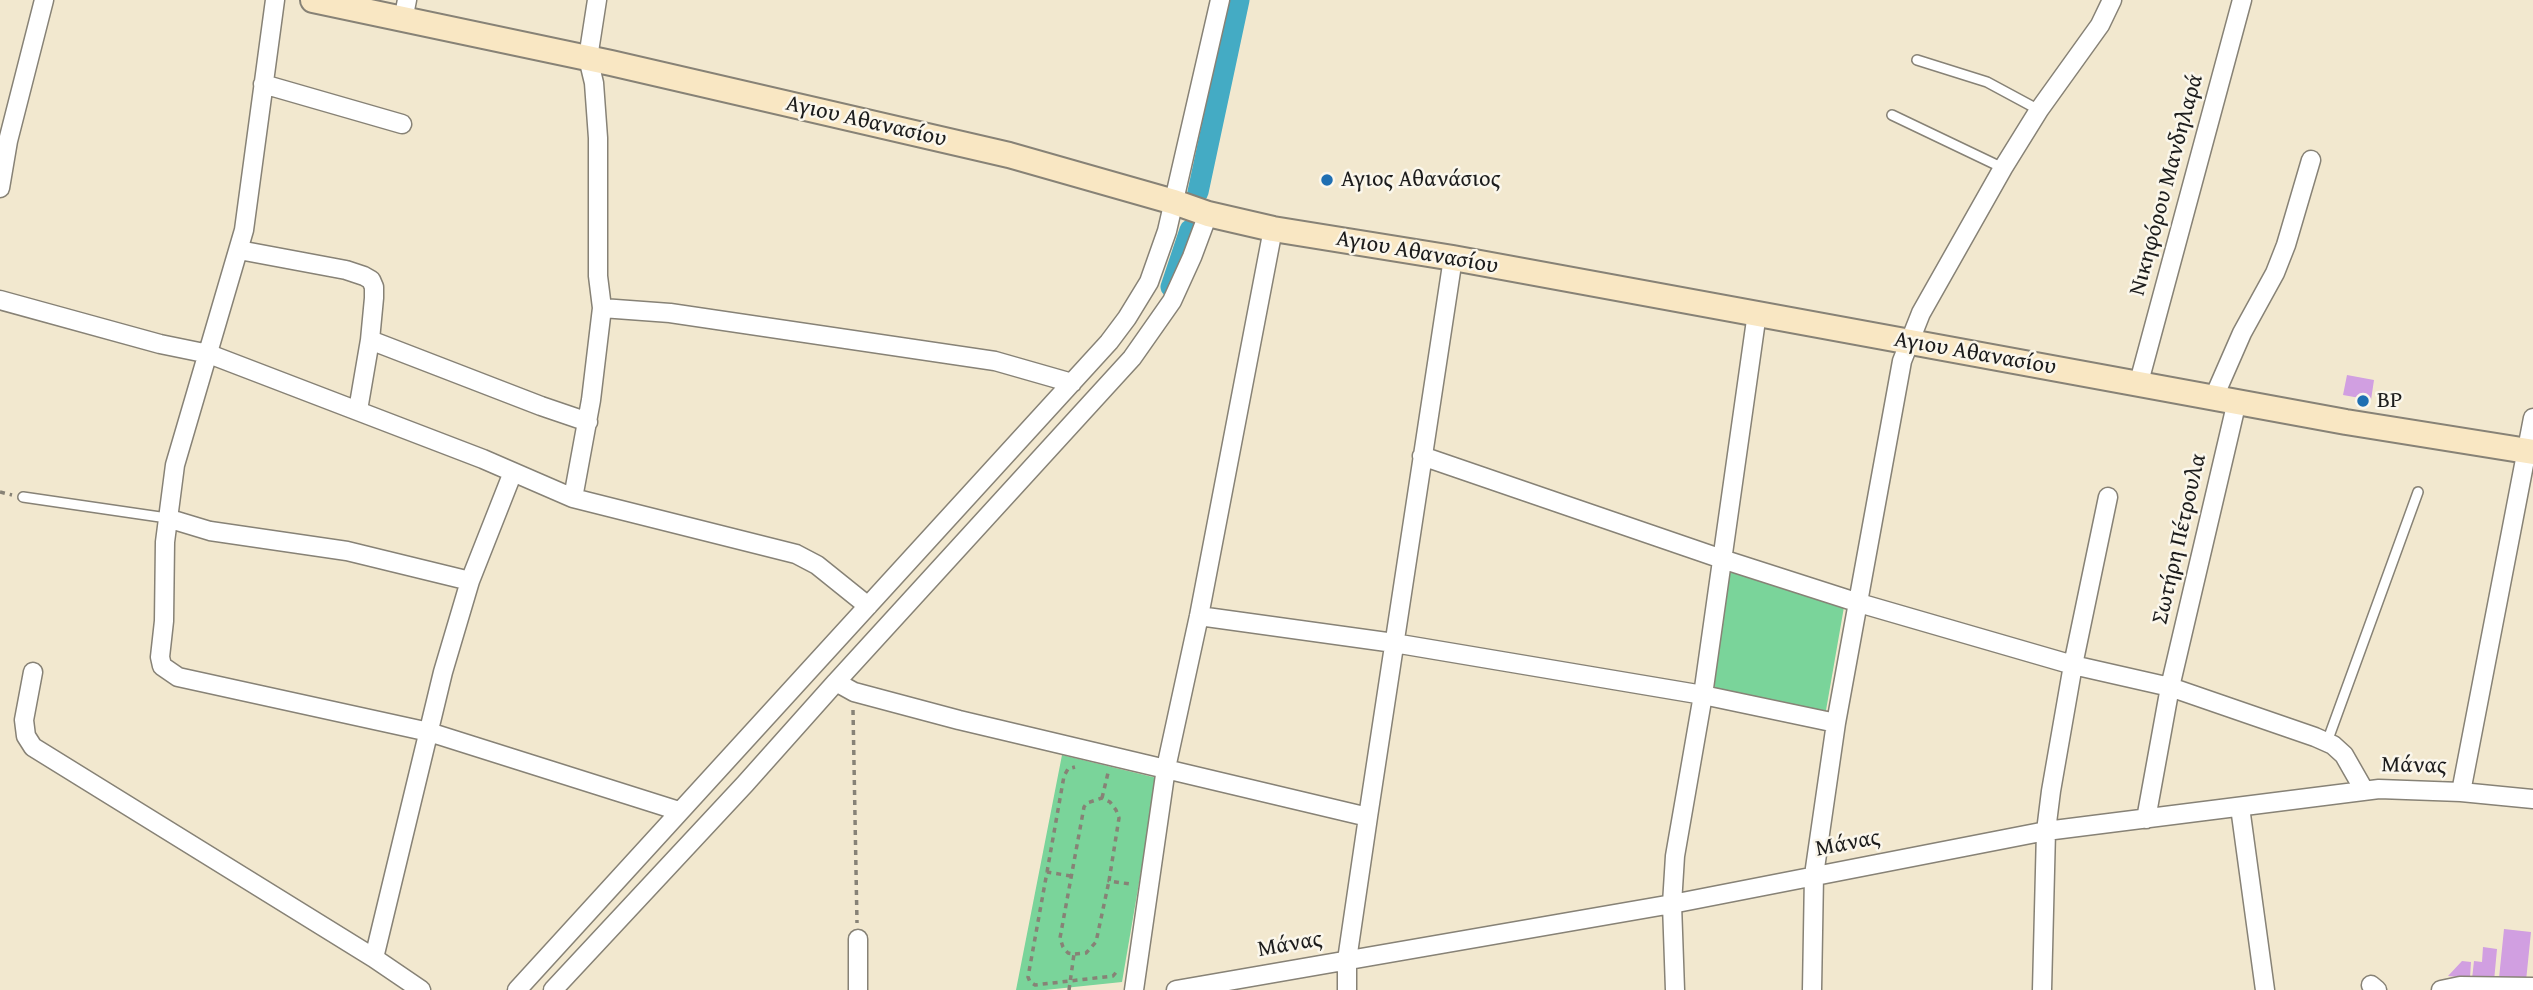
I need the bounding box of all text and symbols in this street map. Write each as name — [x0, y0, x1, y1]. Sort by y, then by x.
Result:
street label: Νικηφόρου Μανδηλαρά — [2124, 71, 2210, 299]
street label: Αγιου Αθανασίου — [783, 90, 949, 154]
place label: Αγιος Αθανάσιος — [1341, 166, 1500, 194]
marker: Αγιος Αθανάσιος — [1319, 172, 1335, 188]
street label: Αγιου Αθανασίου — [1334, 225, 1500, 281]
street label: Αγιου Αθανασίου — [1892, 326, 2058, 382]
place label: BP — [2377, 387, 2402, 415]
marker: BP — [2355, 393, 2371, 409]
street label: Σωτήρη Πέτρουλα — [2147, 451, 2213, 627]
street label: Μάνας — [2381, 752, 2447, 780]
street label: Μάνας — [1813, 824, 1883, 864]
street label: Μάνας — [1256, 926, 1324, 964]

